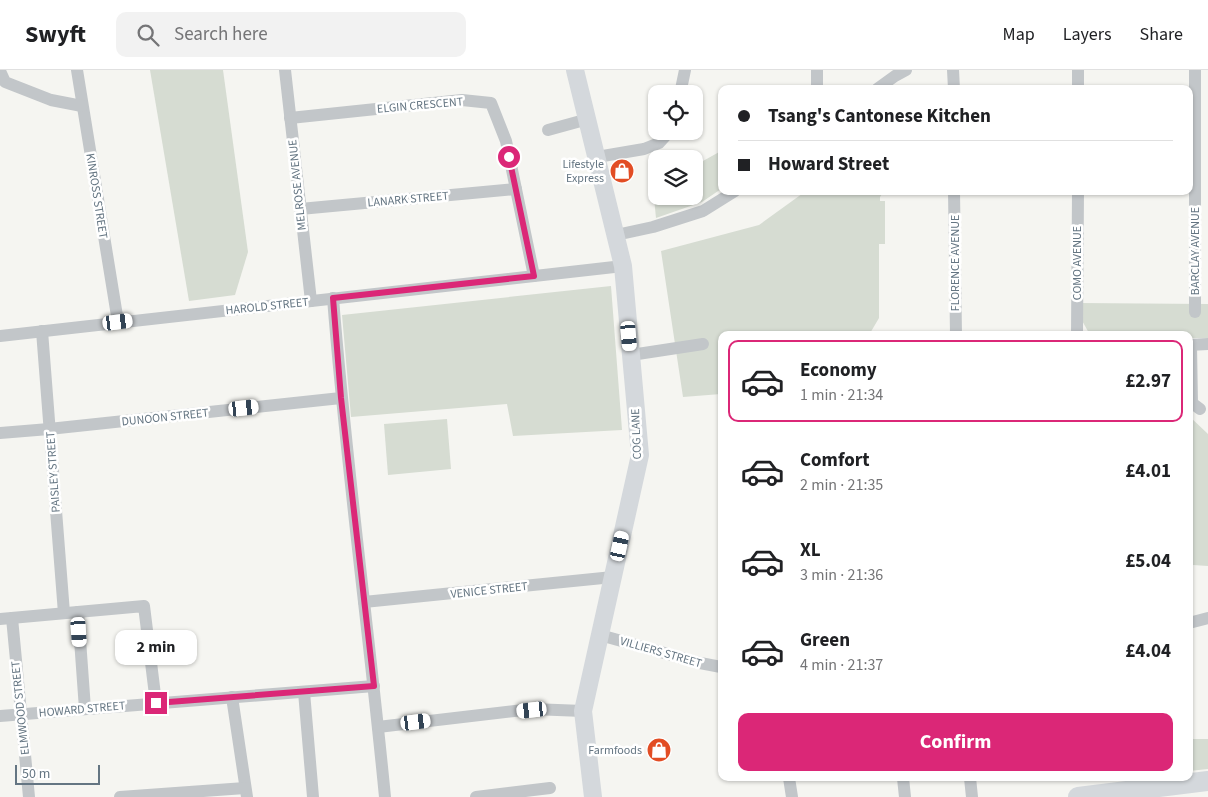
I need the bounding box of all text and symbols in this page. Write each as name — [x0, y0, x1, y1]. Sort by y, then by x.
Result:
search box — [116, 12, 466, 57]
text: Swyft — [25, 17, 86, 52]
icon: search — [134, 21, 162, 49]
text: Search here — [174, 21, 268, 48]
text: Map — [1003, 22, 1035, 47]
text: Layers — [1063, 22, 1112, 47]
text: Share — [1140, 22, 1183, 47]
map controls — [648, 85, 703, 205]
button: locate — [648, 85, 703, 140]
street label: ELGIN CRESCENT — [376, 93, 464, 118]
text: Tsang's Cantonese Kitchen — [768, 103, 991, 130]
street label: MELROSE AVENUE — [284, 139, 311, 231]
route start — [498, 146, 520, 168]
button: layers — [648, 150, 703, 205]
text: Howard Street — [768, 151, 889, 178]
street label: KINROSS STREET — [81, 152, 112, 241]
place label: Lifestyle Express — [562, 156, 604, 187]
shop icon: Lifestyle Express — [609, 158, 635, 184]
street label: LANARK STREET — [367, 187, 450, 212]
street label: BARCLAY AVENUE — [1187, 207, 1204, 295]
street label: FLORENCE AVENUE — [947, 215, 964, 311]
street label: COMO AVENUE — [1069, 226, 1086, 300]
street label: HAROLD STREET — [225, 294, 310, 319]
car — [102, 313, 133, 331]
car — [620, 320, 637, 352]
text: Economy — [800, 357, 877, 384]
icon: car — [740, 359, 785, 404]
text: £2.97 — [1125, 368, 1171, 395]
text: 1 min · 21:34 — [800, 384, 883, 406]
car — [228, 399, 259, 417]
street label: DUNOON STREET — [121, 404, 210, 431]
street label: COG LANE — [627, 408, 646, 460]
street label: PAISLEY STREET — [42, 430, 65, 513]
text: Comfort — [800, 447, 870, 474]
icon: car — [740, 449, 785, 494]
text: £4.01 — [1125, 458, 1171, 485]
text: 2 min · 21:35 — [800, 474, 883, 496]
car — [609, 530, 630, 562]
text: XL — [800, 537, 821, 564]
icon: car — [740, 539, 785, 584]
text: £5.04 — [1125, 548, 1171, 575]
text: 3 min · 21:36 — [800, 564, 883, 586]
street label: VENICE STREET — [450, 578, 529, 603]
car — [70, 617, 87, 647]
text: Green — [800, 627, 850, 654]
icon: car — [740, 629, 785, 674]
callout: 2 min — [115, 630, 197, 666]
street label: VILLIERS STREET — [618, 633, 704, 672]
text: 2 min — [137, 636, 175, 658]
text: £4.04 — [1125, 638, 1171, 665]
text: 4 min · 21:37 — [800, 654, 883, 676]
street label: ELMWOOD STREET — [7, 660, 34, 756]
route end — [145, 692, 167, 714]
street label: HOWARD STREET — [38, 697, 127, 722]
car — [516, 701, 547, 719]
car — [400, 713, 431, 731]
button: Confirm — [738, 713, 1173, 771]
shop icon: Farmfoods — [646, 737, 672, 763]
place label: Farmfoods — [588, 742, 642, 759]
scale bar — [15, 762, 100, 785]
text: 50 m — [22, 764, 50, 784]

